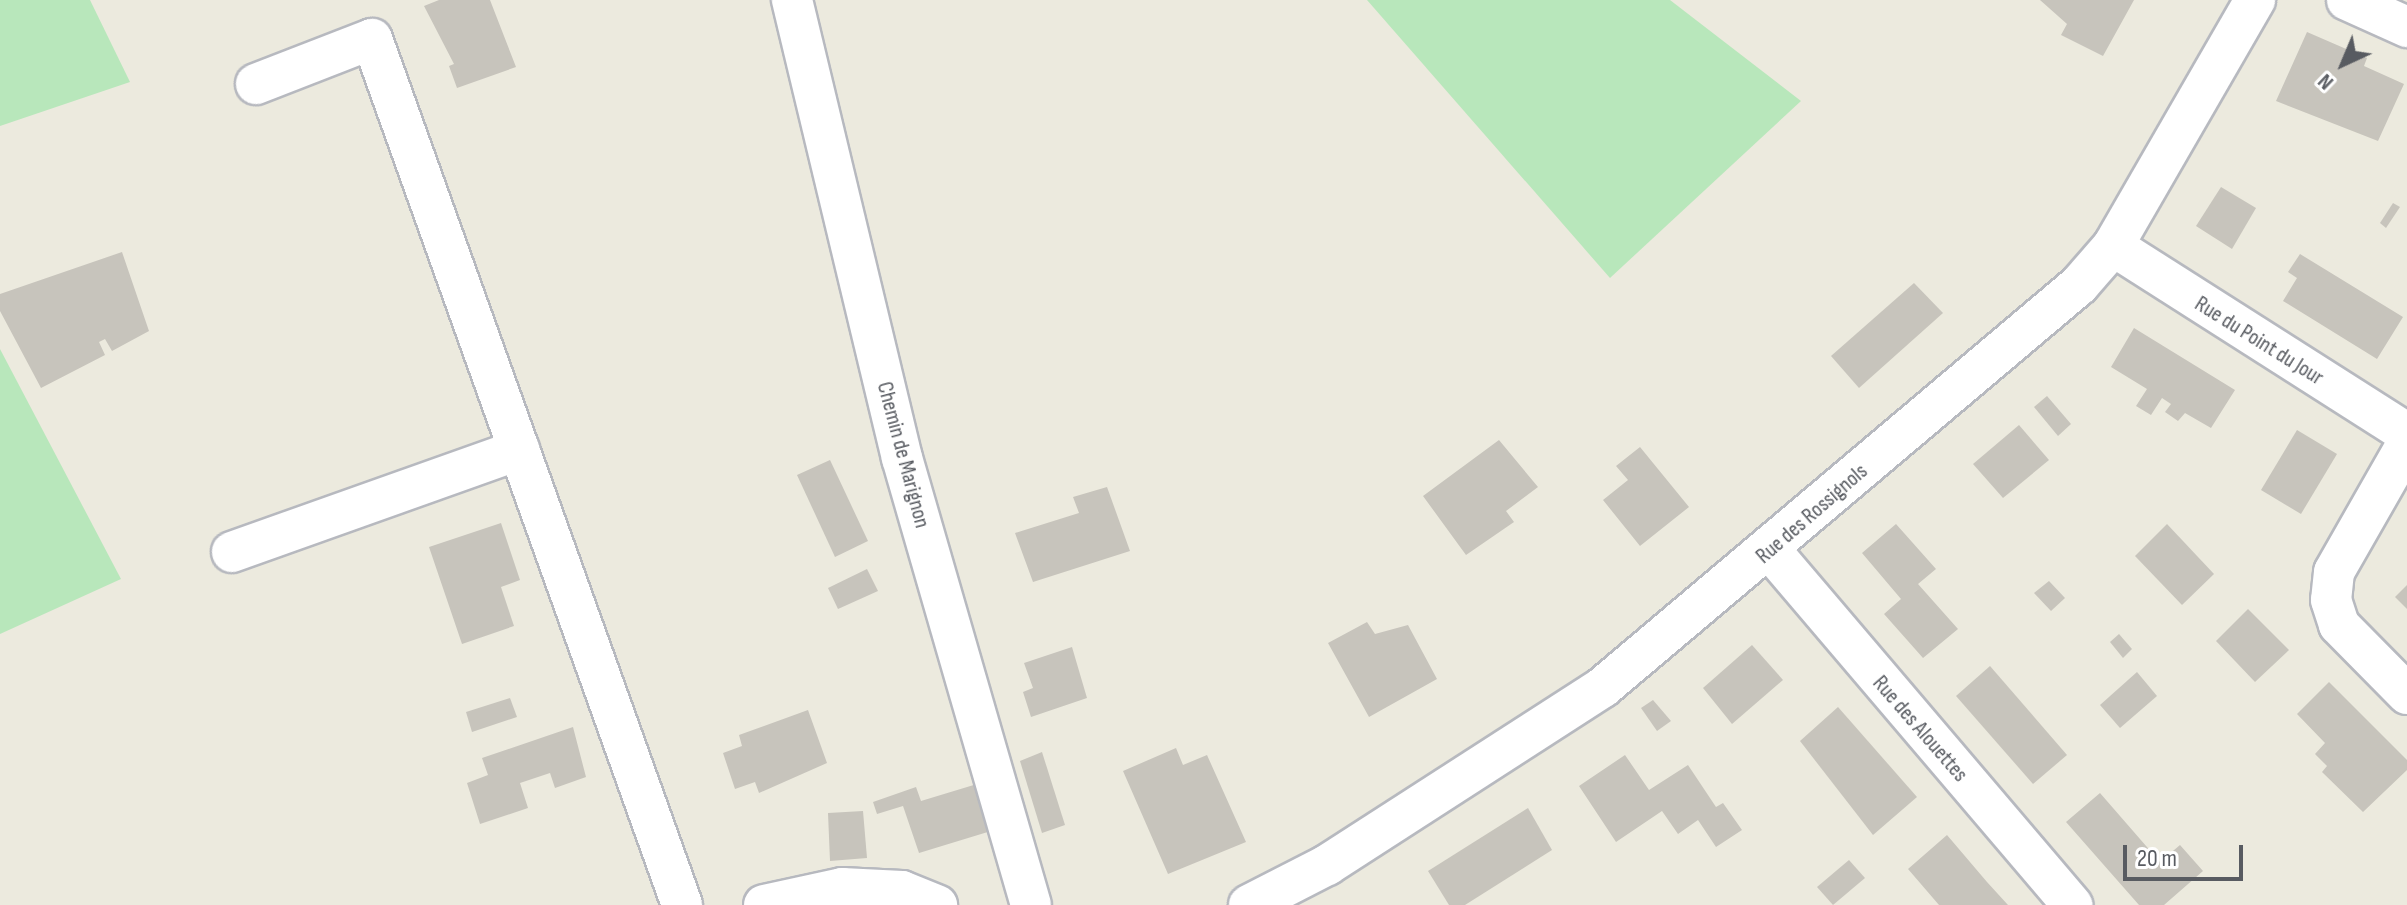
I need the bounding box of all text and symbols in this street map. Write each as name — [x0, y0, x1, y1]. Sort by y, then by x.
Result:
north arrow — [2303, 24, 2383, 104]
text: N — [2312, 68, 2340, 95]
street label: Rue du Point du Jour — [2190, 291, 2328, 391]
street label: Chemin de Marignon — [871, 379, 935, 531]
street label: Rue des Rossignols — [1751, 458, 1873, 570]
street label: Rue des Alouettes — [1867, 671, 1973, 787]
scale bar — [2127, 829, 2247, 879]
text: 20 m — [2137, 844, 2177, 873]

